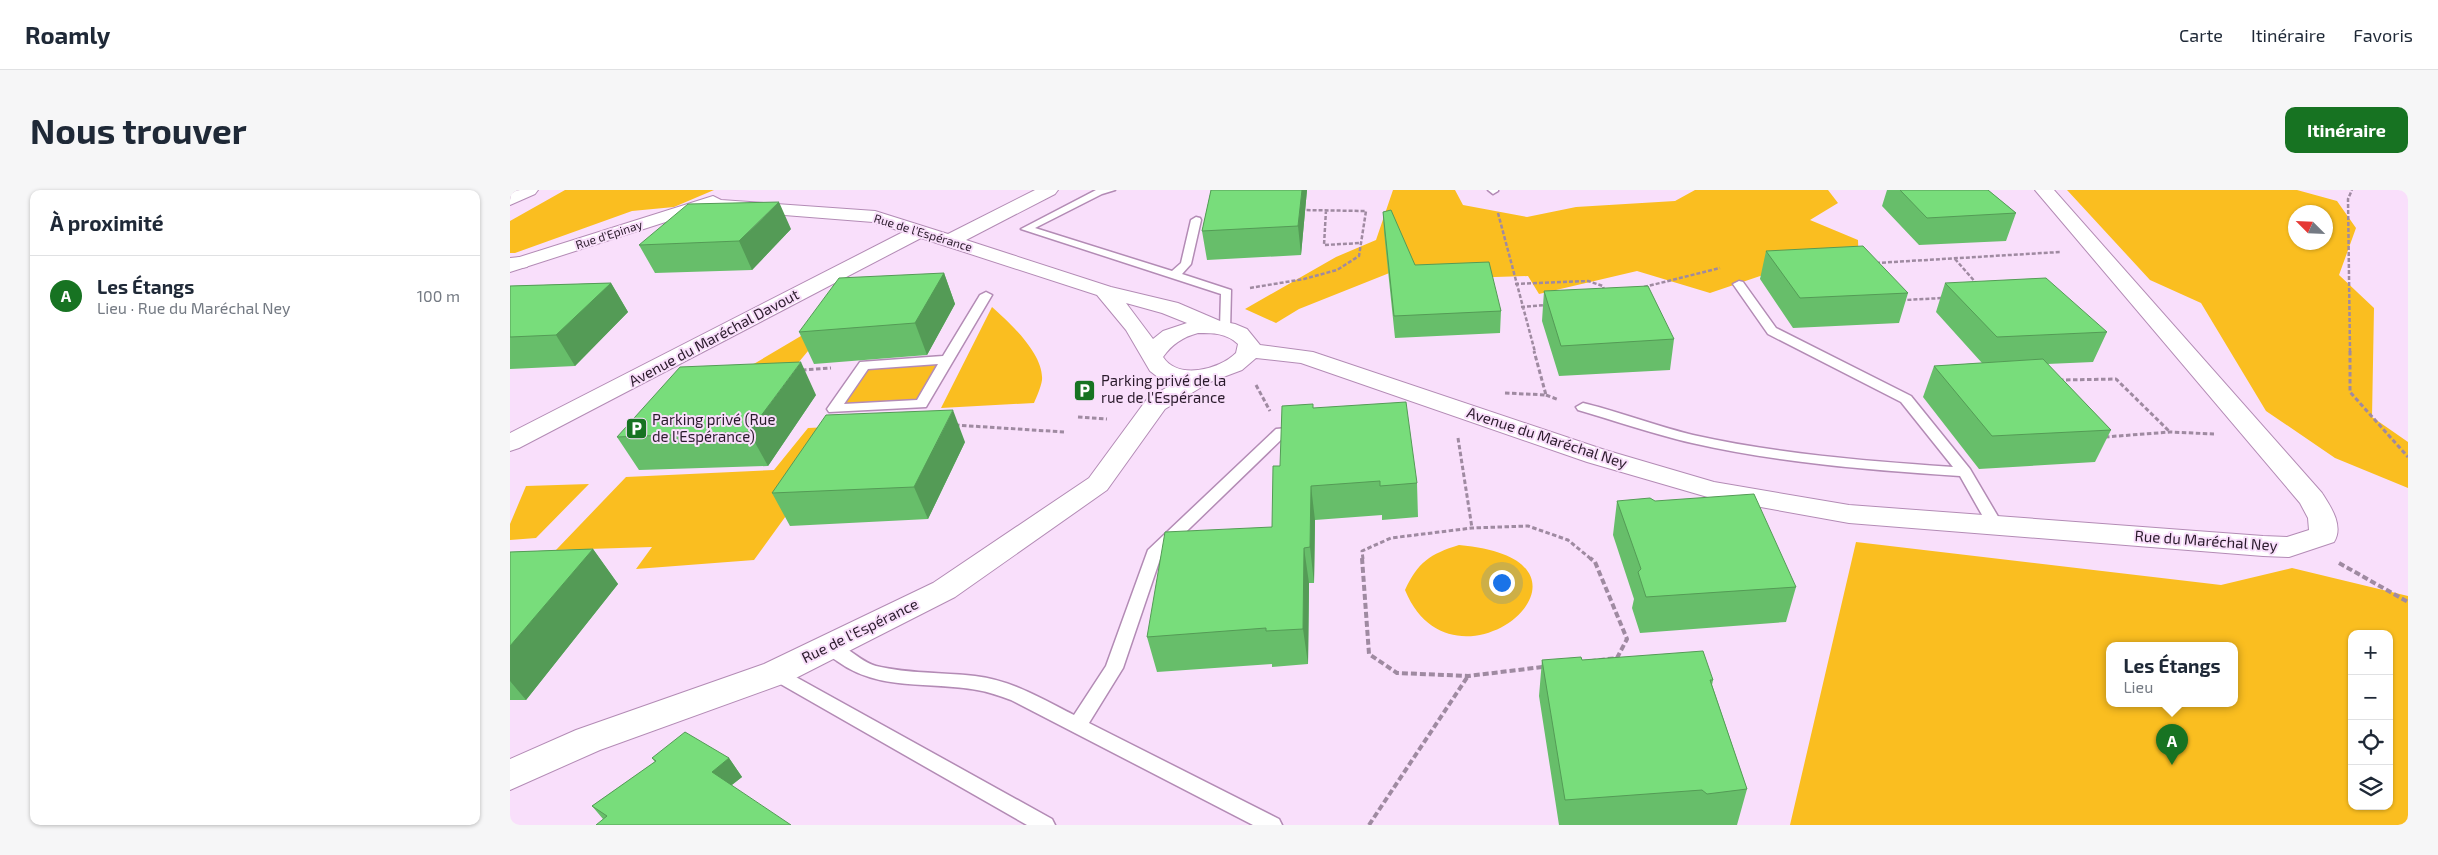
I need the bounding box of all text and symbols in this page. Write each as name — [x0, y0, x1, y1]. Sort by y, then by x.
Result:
text: Roamly — [25, 20, 110, 49]
text: Carte — [2179, 24, 2223, 46]
text: Itinéraire — [2251, 24, 2325, 46]
text: Favoris — [2353, 24, 2413, 46]
button: Itinéraire — [2285, 107, 2408, 153]
text: Nous trouver — [30, 109, 247, 151]
north arrow — [2288, 205, 2333, 250]
text: À proximité — [50, 210, 164, 235]
street label: Rue de l'Espérance — [872, 210, 974, 254]
street label: Rue d'Epinay — [574, 216, 644, 251]
text: Les Étangs — [97, 275, 194, 298]
street label: Avenue du Maréchal Davout — [625, 284, 802, 390]
text: A — [61, 286, 71, 305]
text: 100 m — [417, 286, 460, 305]
text: Lieu · Rue du Maréchal Ney — [97, 298, 291, 317]
place label: Parking privé de la rue de l'Espérance — [1101, 371, 1226, 406]
parking icon: Parking privé de la rue de l'Espérance — [1073, 378, 1097, 402]
street label: Avenue du Maréchal Ney — [1465, 403, 1630, 472]
place label: Parking privé (Rue de l'Espérance) — [652, 410, 775, 445]
parking icon: Parking privé (Rue de l'Espérance) — [624, 417, 648, 441]
street label: Rue du Maréchal Ney — [2134, 526, 2278, 554]
your location — [1489, 570, 1515, 596]
street label: Rue de l'Espérance — [798, 594, 921, 666]
map controls — [2348, 630, 2393, 810]
button: + — [2348, 630, 2393, 675]
popup — [2106, 642, 2238, 707]
text: Les Étangs — [2123, 654, 2221, 677]
button: − — [2348, 675, 2393, 720]
text: Lieu — [2123, 677, 2153, 696]
button: locate — [2348, 720, 2393, 765]
pin: A — [2156, 724, 2188, 765]
button: layers — [2348, 765, 2393, 810]

